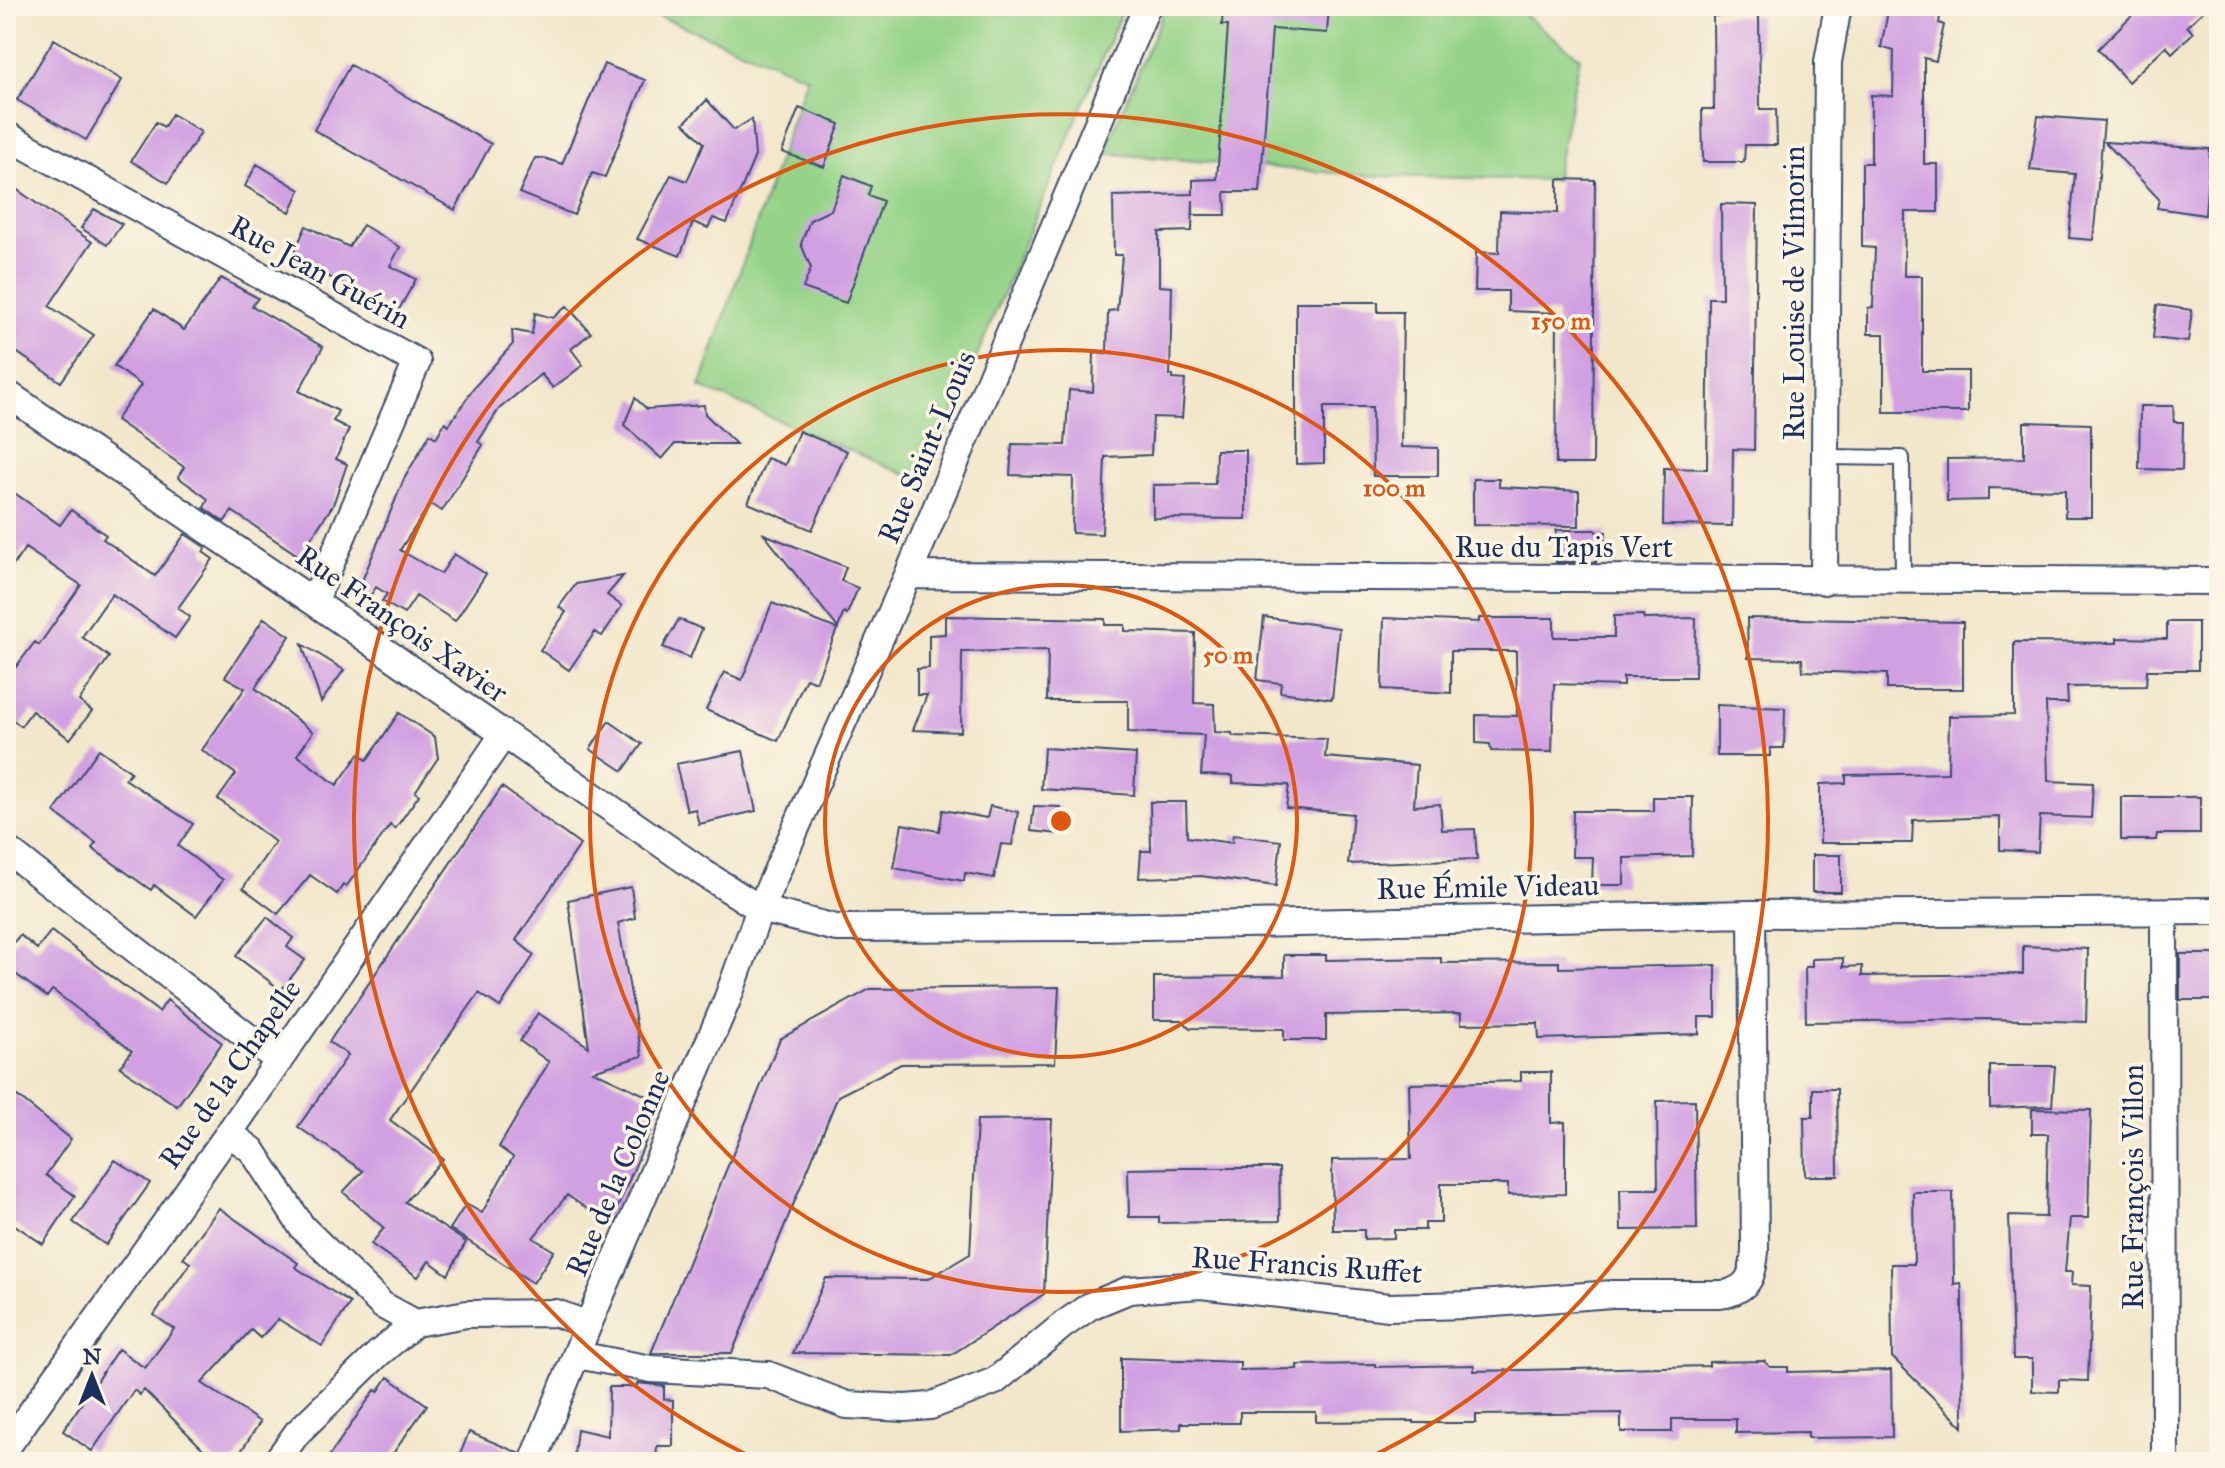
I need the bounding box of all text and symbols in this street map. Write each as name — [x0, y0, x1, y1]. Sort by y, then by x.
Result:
street label: Rue Louise de Vilmorin — [1776, 146, 1812, 440]
street label: Rue Jean Guérin — [223, 207, 417, 337]
text: 150 m — [1531, 306, 1592, 336]
street label: Rue Saint-Louis — [870, 345, 984, 549]
text: 100 m — [1363, 473, 1426, 503]
street label: Rue du Tapis Vert — [1455, 529, 1674, 565]
street label: Rue François Xavier — [289, 537, 515, 711]
text: 50 m — [1203, 640, 1254, 670]
centre of rings — [1047, 807, 1075, 835]
street label: Rue Émile Videau — [1376, 866, 1600, 907]
street label: Rue de la Chapelle — [151, 972, 309, 1176]
street label: Rue de la Colonne — [558, 1064, 678, 1282]
street label: Rue François Villon — [2115, 1064, 2151, 1310]
street label: Rue Francis Ruffet — [1191, 1239, 1424, 1291]
north arrow — [52, 1336, 132, 1416]
text: N — [83, 1343, 102, 1370]

